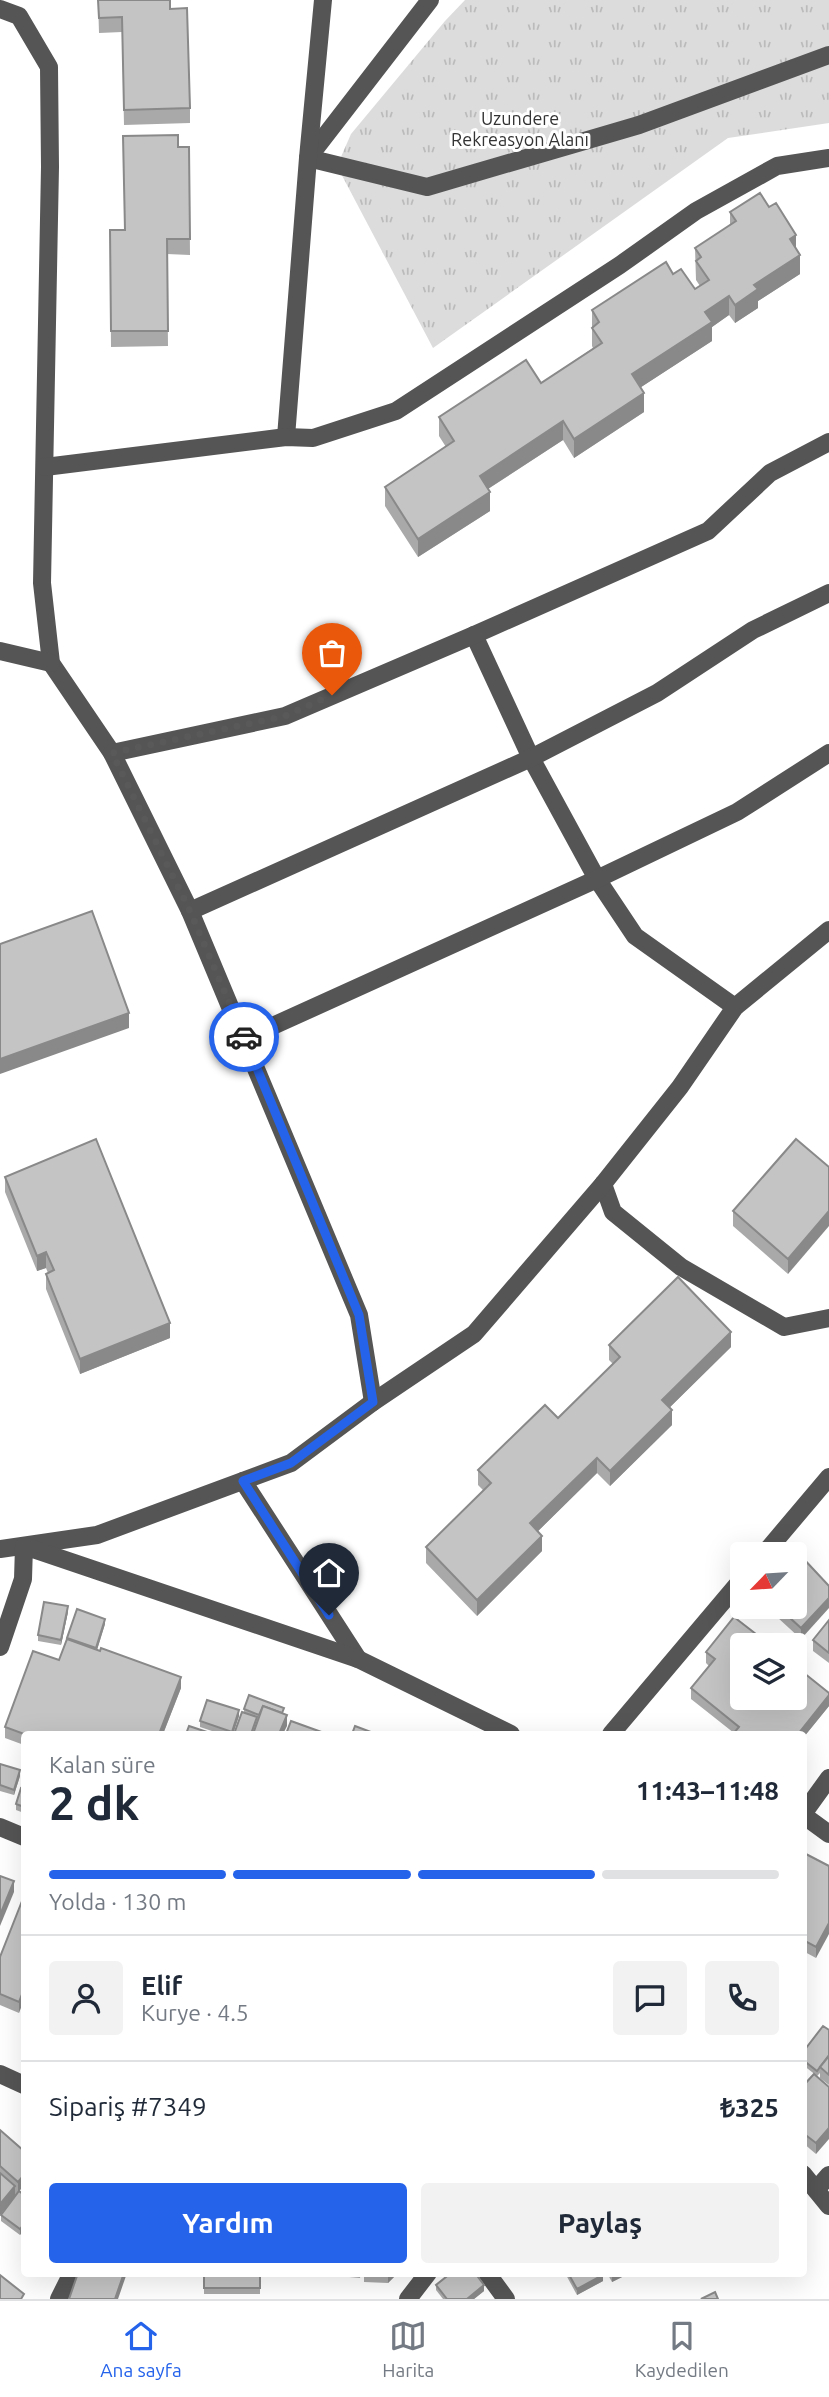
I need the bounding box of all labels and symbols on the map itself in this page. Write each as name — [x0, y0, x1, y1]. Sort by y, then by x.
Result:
park label: Uzundere Rekreasyon Alanı — [451, 108, 589, 149]
pin — [302, 623, 362, 695]
courier — [209, 1002, 279, 1072]
north arrow — [730, 1542, 807, 1619]
pin — [299, 1543, 359, 1615]

